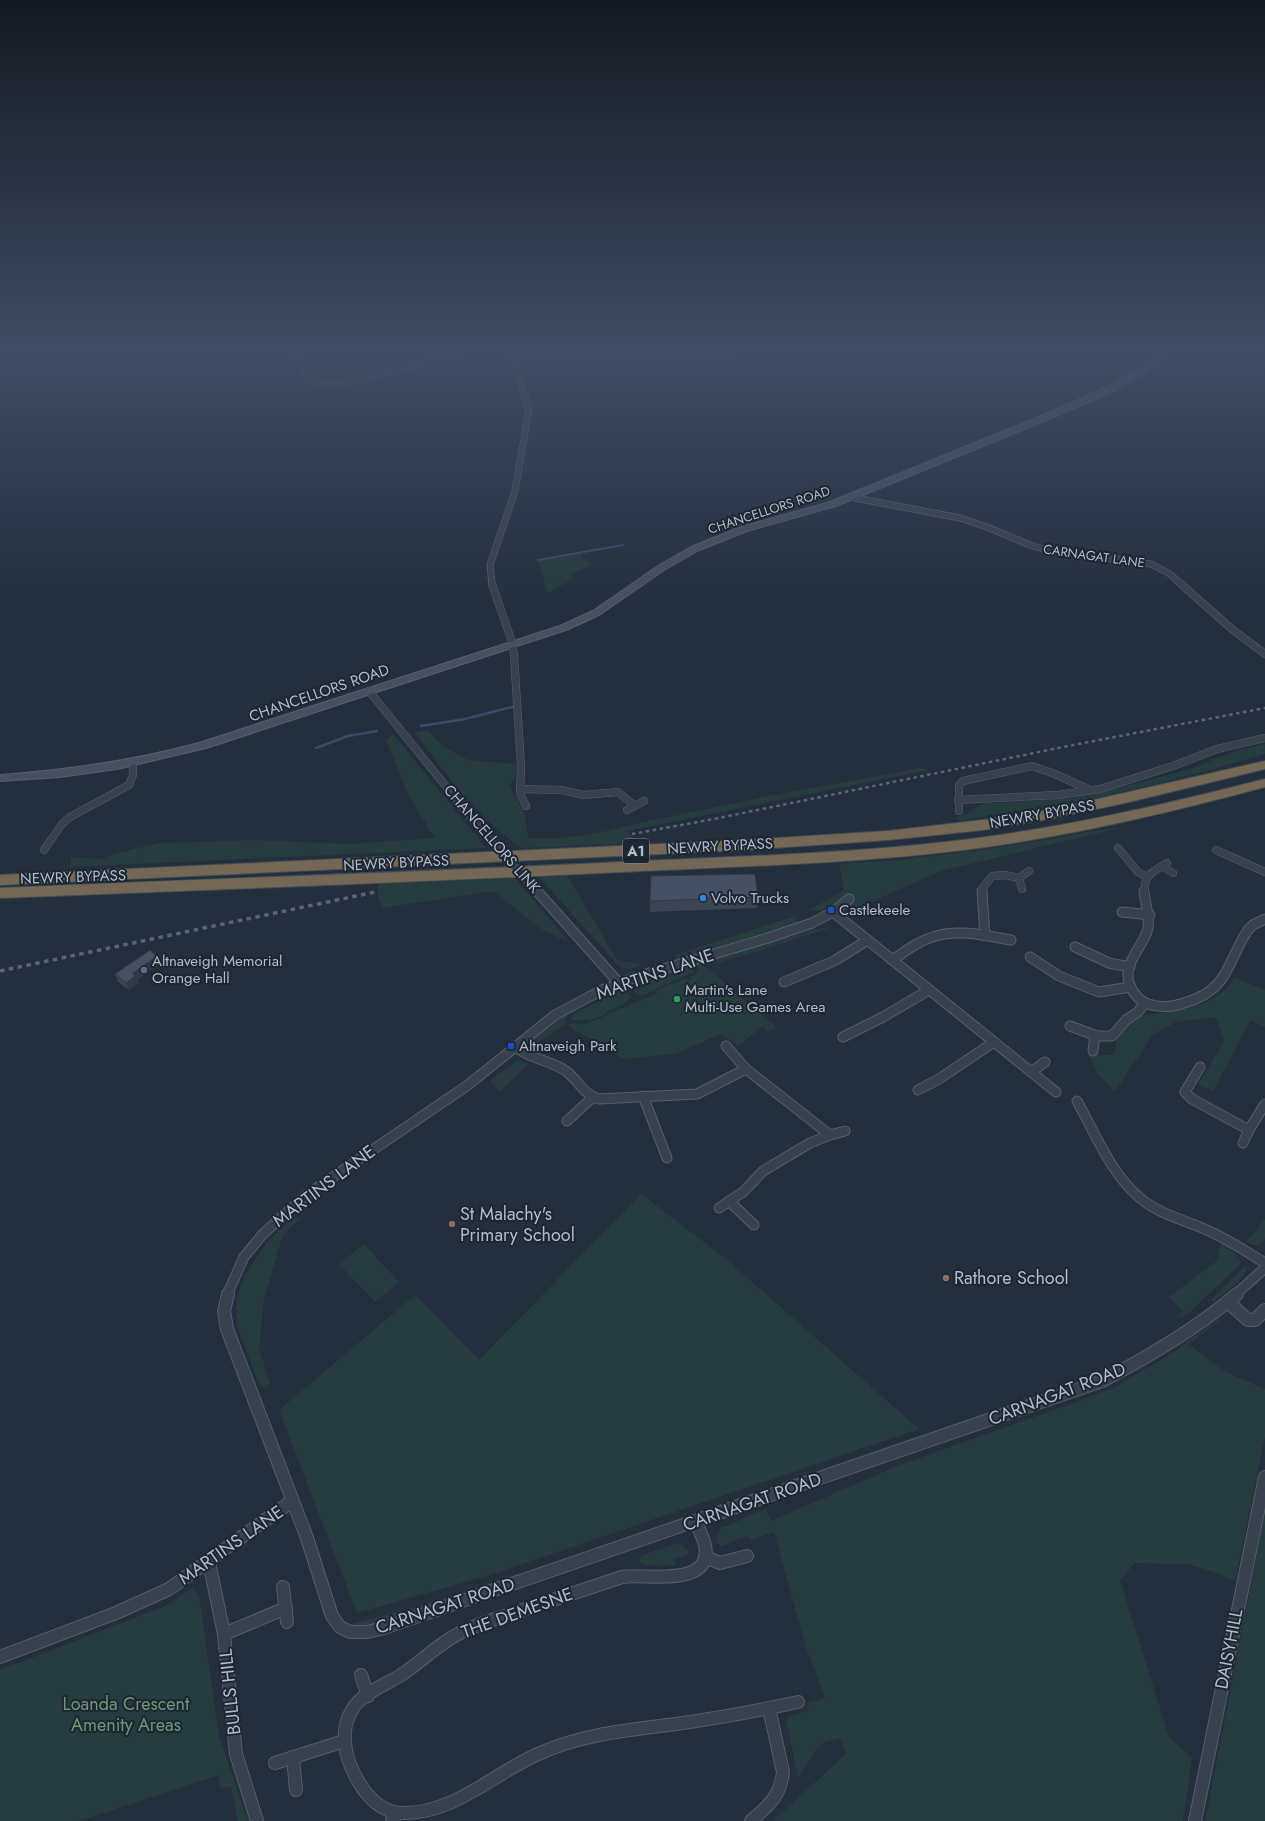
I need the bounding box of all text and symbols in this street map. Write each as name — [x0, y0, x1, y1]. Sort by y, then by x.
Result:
street label: CHANCELLORS ROAD — [705, 481, 833, 539]
street label: CARNAGAT LANE — [1042, 539, 1146, 573]
street label: CHANCELLORS ROAD — [246, 659, 392, 727]
street label: CHANCELLORS LINK — [439, 780, 546, 899]
street label: NEWRY BYPASS — [988, 794, 1096, 834]
street label: NEWRY BYPASS — [667, 832, 773, 860]
road number: A1 — [623, 839, 649, 863]
street label: NEWRY BYPASS — [343, 849, 449, 877]
street label: NEWRY BYPASS — [20, 864, 126, 890]
place label: Volvo Trucks — [711, 887, 789, 909]
marker: Volvo Trucks — [698, 893, 708, 903]
place label: Castlekeele — [839, 899, 911, 921]
marker: Castlekeele — [826, 905, 836, 915]
street label: MARTINS LANE — [593, 942, 717, 1006]
place label: Altnaveigh Memorial Orange Hall — [152, 950, 282, 989]
marker: Altnaveigh Memorial Orange Hall — [139, 965, 149, 975]
place label: Martin's Lane Multi-Use Games Area — [685, 979, 825, 1018]
marker: Martin's Lane Multi-Use Games Area — [672, 994, 682, 1004]
place label: Altnaveigh Park — [519, 1035, 617, 1057]
marker: Altnaveigh Park — [506, 1041, 516, 1051]
street label: MARTINS LANE — [267, 1139, 381, 1233]
place label: St Malachy's Primary School — [460, 1201, 575, 1248]
marker: St Malachy's Primary School — [447, 1219, 457, 1229]
place label: Rathore School — [954, 1265, 1069, 1291]
marker: Rathore School — [941, 1273, 951, 1283]
street label: CARNAGAT ROAD — [985, 1356, 1129, 1432]
street label: CARNAGAT ROAD — [679, 1466, 825, 1538]
street label: MARTINS LANE — [173, 1499, 289, 1591]
street label: CARNAGAT ROAD — [372, 1571, 518, 1641]
street label: THE DEMESNE — [458, 1581, 576, 1645]
street label: DAISYHILL — [1208, 1607, 1250, 1691]
street label: BULLS HILL — [213, 1648, 247, 1736]
park label: Loanda Crescent Amenity Areas — [63, 1691, 190, 1738]

